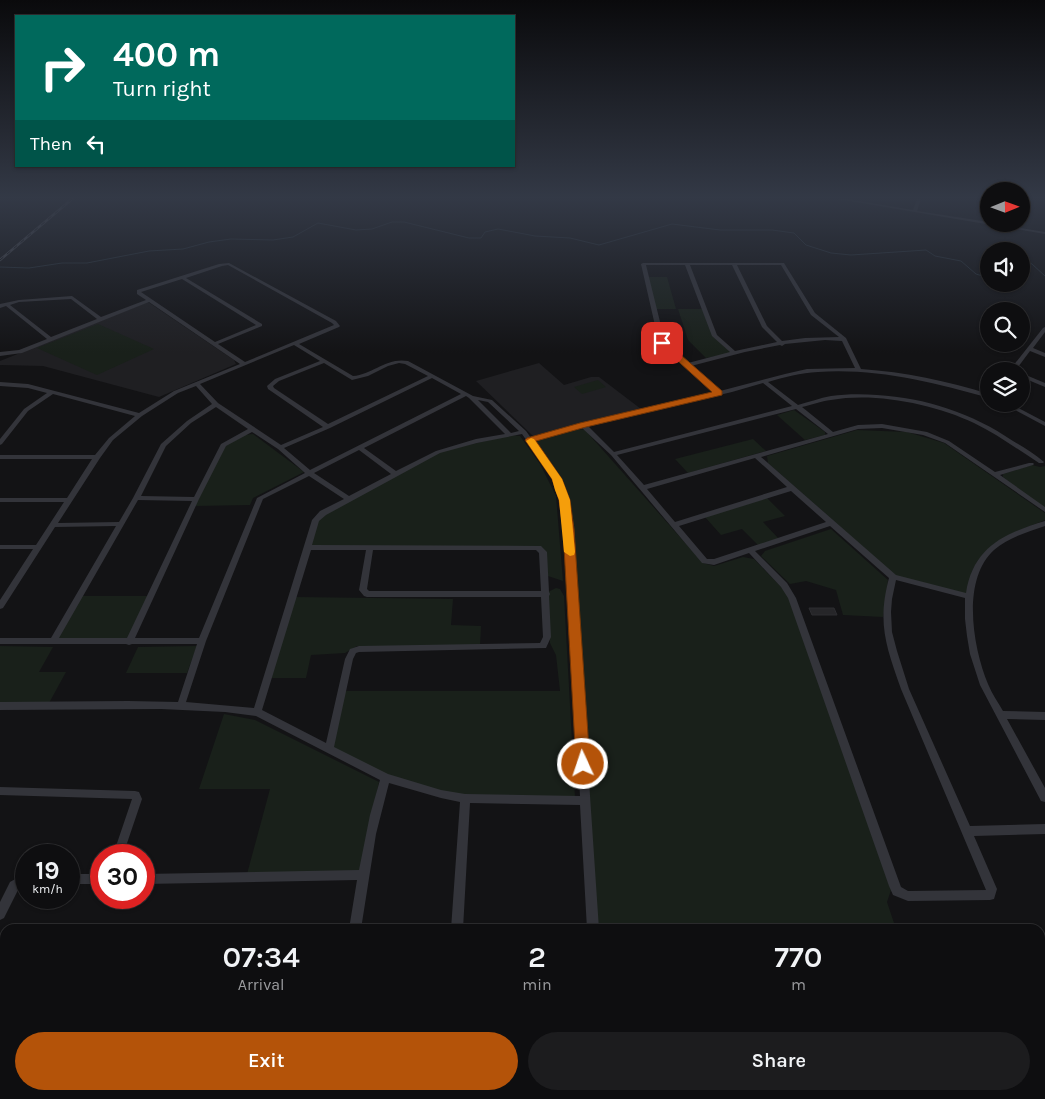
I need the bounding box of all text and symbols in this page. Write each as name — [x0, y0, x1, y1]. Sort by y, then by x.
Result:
text: 400 m — [113, 34, 220, 75]
icon: right — [30, 35, 95, 100]
text: Turn right — [113, 76, 211, 102]
icon: left — [82, 130, 110, 158]
text: Then — [30, 133, 72, 155]
north arrow — [980, 182, 1030, 232]
map controls — [980, 182, 1030, 412]
button: sound — [980, 242, 1030, 292]
button: search — [980, 302, 1030, 352]
pin — [641, 322, 683, 364]
icon: arrive — [648, 329, 676, 357]
button: layers — [980, 362, 1030, 412]
position arrow — [556, 737, 608, 789]
speed limit sign: 30 — [90, 844, 155, 909]
text: 19 — [35, 856, 60, 885]
text: km/h — [32, 882, 63, 896]
text: 07:34 — [223, 939, 300, 975]
text: 2 — [528, 939, 546, 975]
text: 770 — [774, 939, 822, 975]
text: Arrival — [238, 975, 285, 994]
text: min — [522, 975, 552, 994]
text: m — [791, 975, 806, 994]
button: Exit — [15, 1032, 518, 1090]
button: Share — [528, 1032, 1030, 1090]

